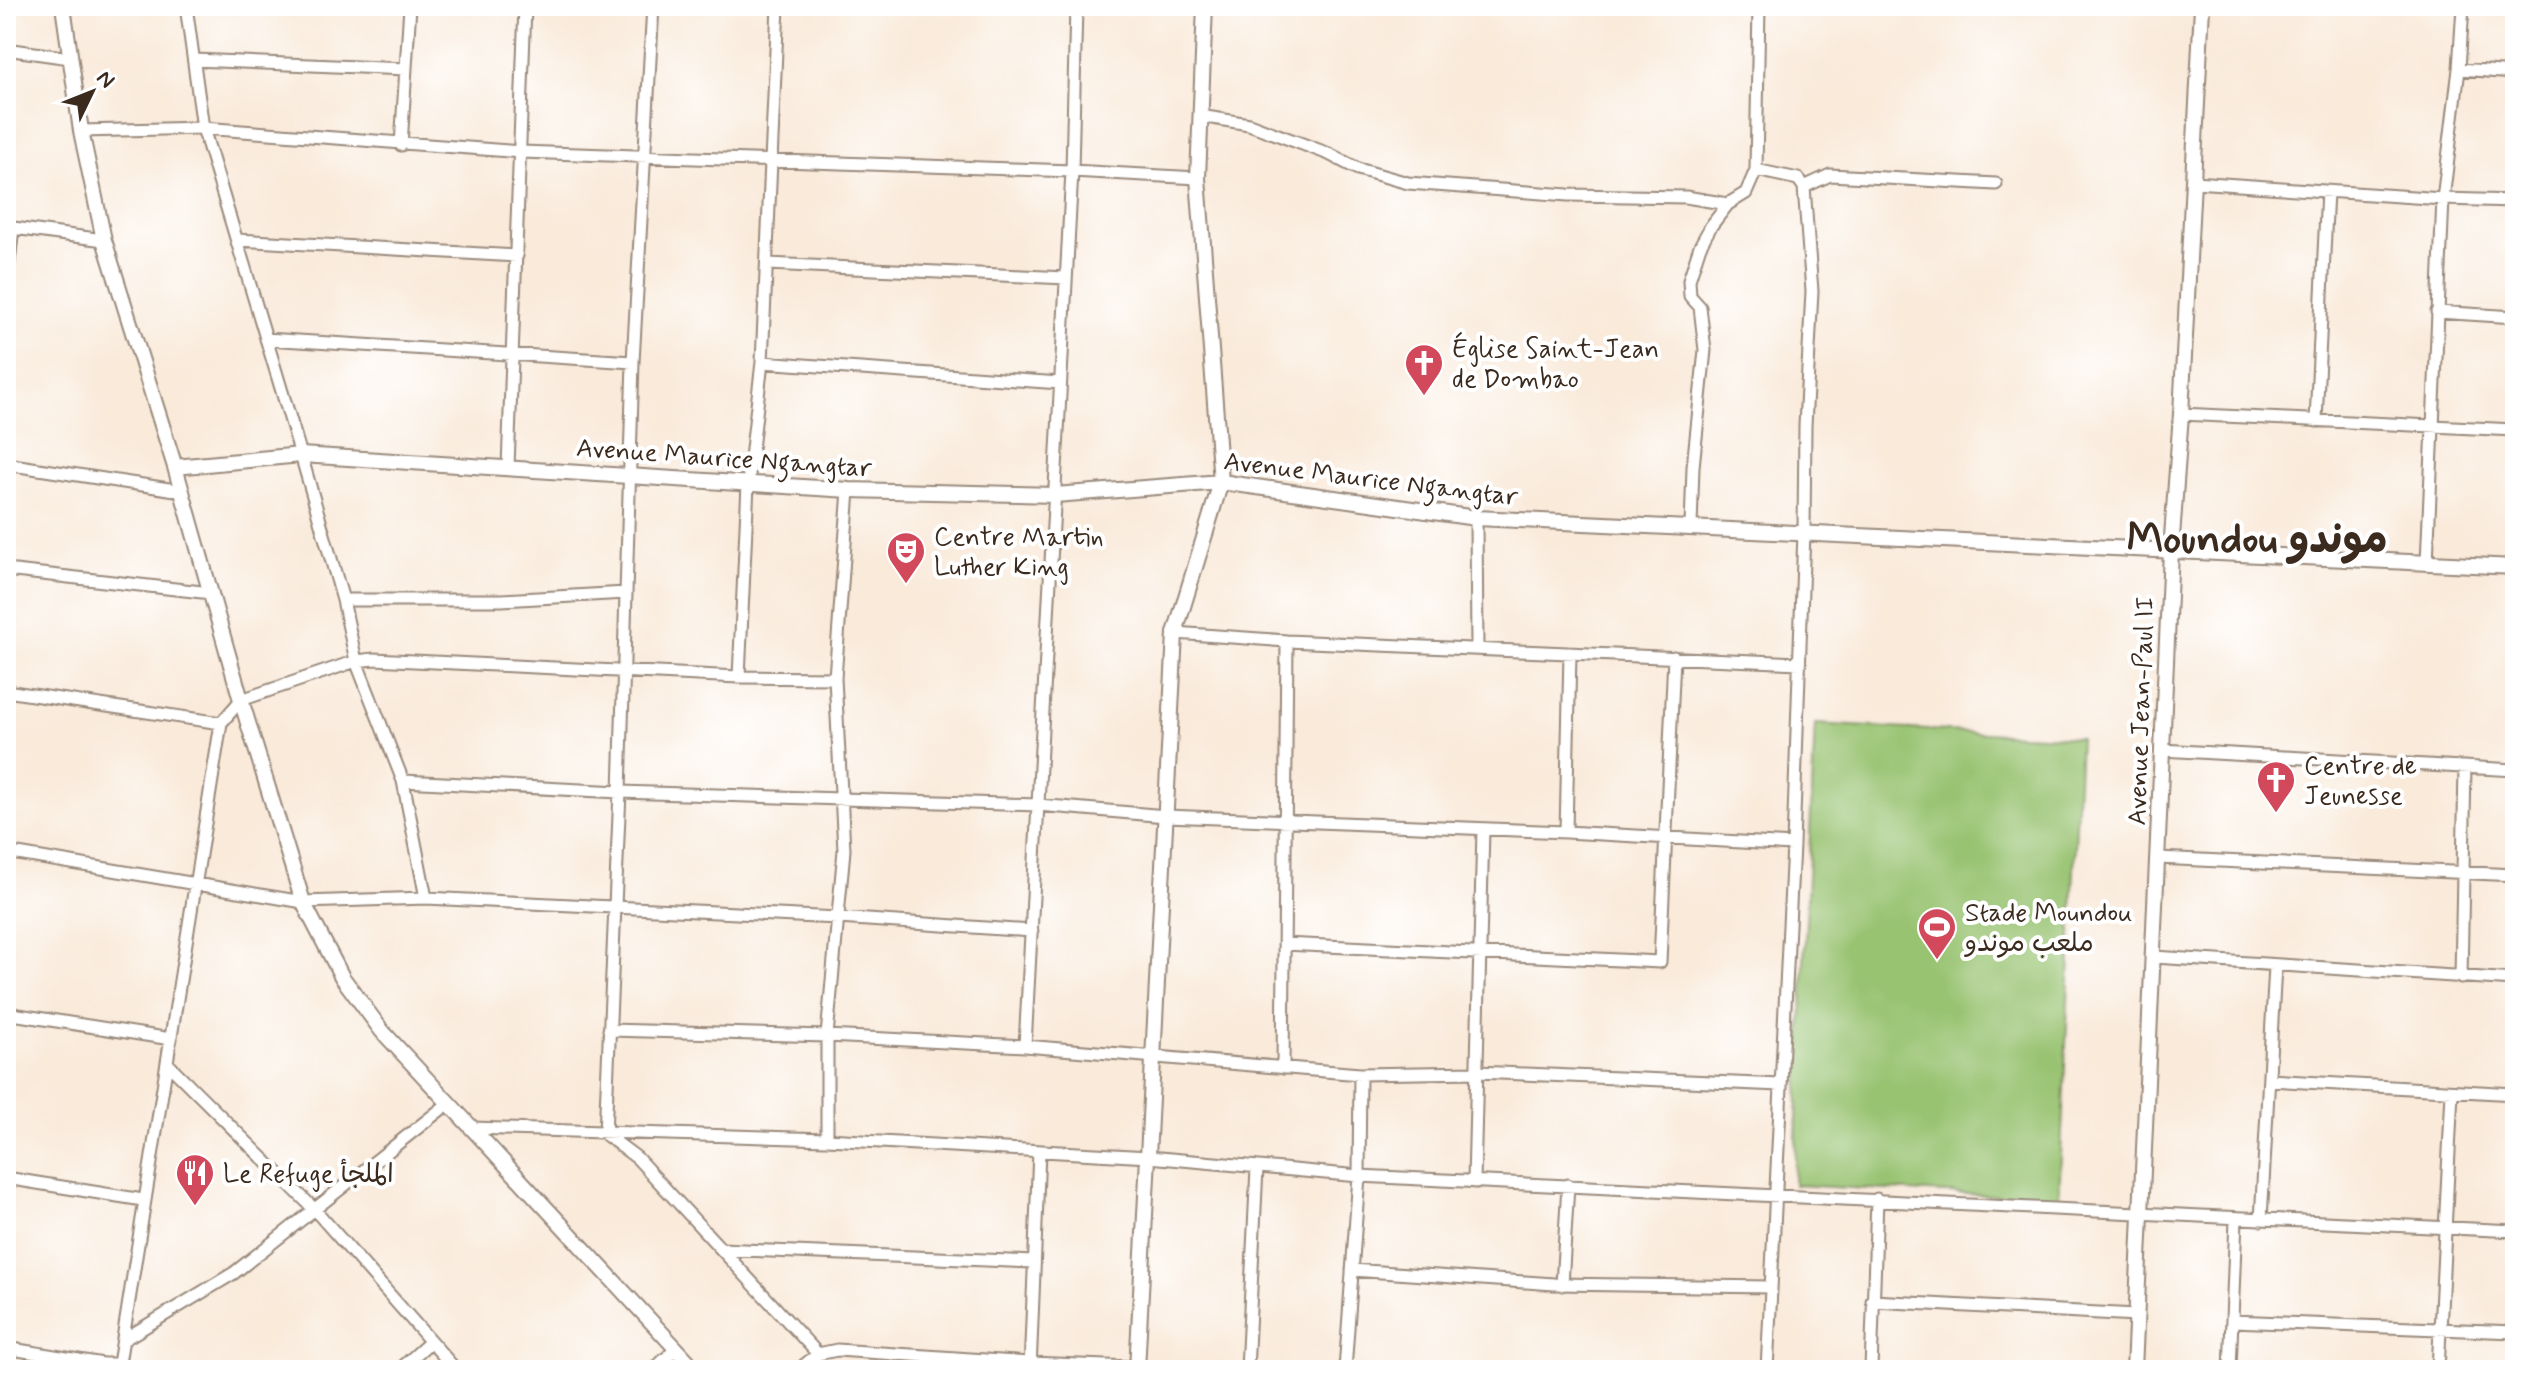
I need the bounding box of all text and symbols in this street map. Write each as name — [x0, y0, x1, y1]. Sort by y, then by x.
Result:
north arrow — [52, 52, 132, 132]
text: N — [90, 65, 120, 95]
place label: Église Saint-Jean de Dombao — [1452, 331, 1659, 397]
church icon: Église Saint-Jean de Dombao — [1403, 342, 1445, 397]
street label: Avenue Maurice Ngangtar — [575, 432, 874, 489]
street label: Avenue Maurice Ngangtar — [1221, 445, 1521, 518]
district label: Moundou موندو — [2126, 513, 2388, 568]
place label: Centre Martin Luther King — [934, 521, 1104, 585]
theatre icon: Centre Martin Luther King — [885, 530, 927, 585]
street label: Avenue Jean-Paul II — [2121, 596, 2163, 826]
place label: Centre de Jeunesse — [2304, 750, 2417, 814]
church icon: Centre de Jeunesse — [2255, 759, 2297, 814]
place label: Stade Moundou ملعب موندو — [1964, 897, 2132, 961]
sports icon: Stade Moundou ملعب موندو — [1916, 906, 1958, 961]
restaurant icon: Le Refuge الملجأ — [174, 1152, 216, 1207]
place label: Le Refuge الملجأ — [223, 1158, 394, 1192]

